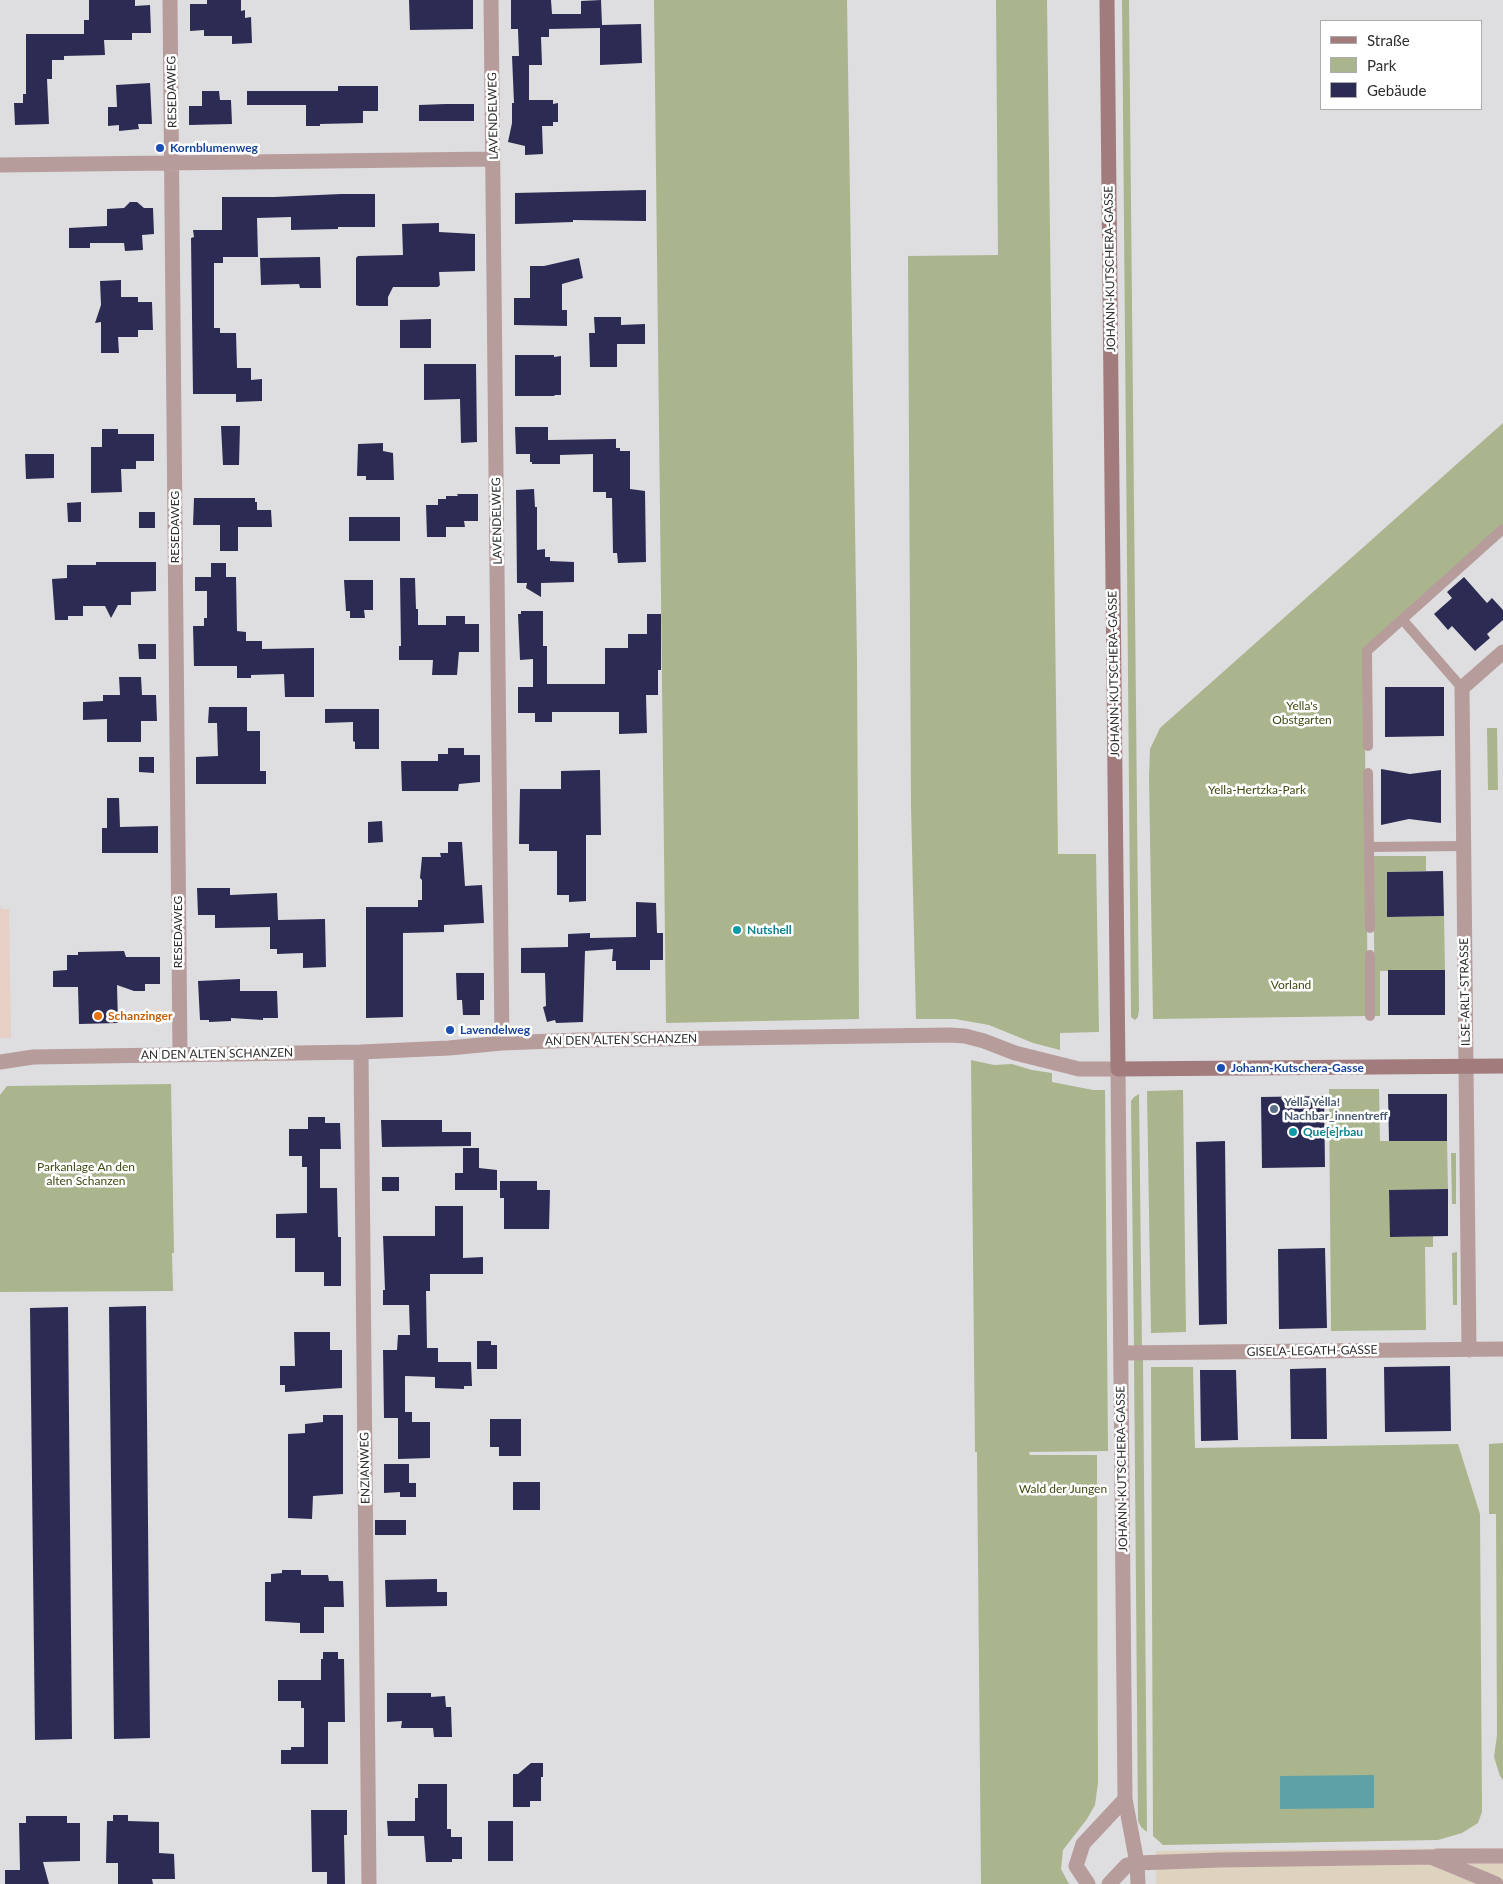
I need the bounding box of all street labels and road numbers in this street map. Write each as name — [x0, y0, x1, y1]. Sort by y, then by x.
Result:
street label: RESEDAWEG — [164, 56, 180, 128]
street label: LAVENDELWEG — [485, 72, 501, 160]
street label: JOHANN-KUTSCHERA-GASSE — [1101, 186, 1119, 352]
street label: LAVENDELWEG — [489, 477, 505, 565]
street label: RESEDAWEG — [168, 491, 182, 563]
street label: JOHANN-KUTSCHERA-GASSE — [1105, 591, 1123, 757]
street label: RESEDAWEG — [171, 896, 185, 968]
street label: ILSE-ARLT-STRASSE — [1457, 938, 1473, 1046]
street label: AN DEN ALTEN SCHANZEN — [545, 1031, 697, 1049]
street label: AN DEN ALTEN SCHANZEN — [141, 1045, 293, 1063]
street label: GISELA-LEGATH-GASSE — [1247, 1343, 1377, 1359]
street label: JOHANN-KUTSCHERA-GASSE — [1113, 1386, 1131, 1552]
street label: ENZIANWEG — [357, 1432, 373, 1504]

